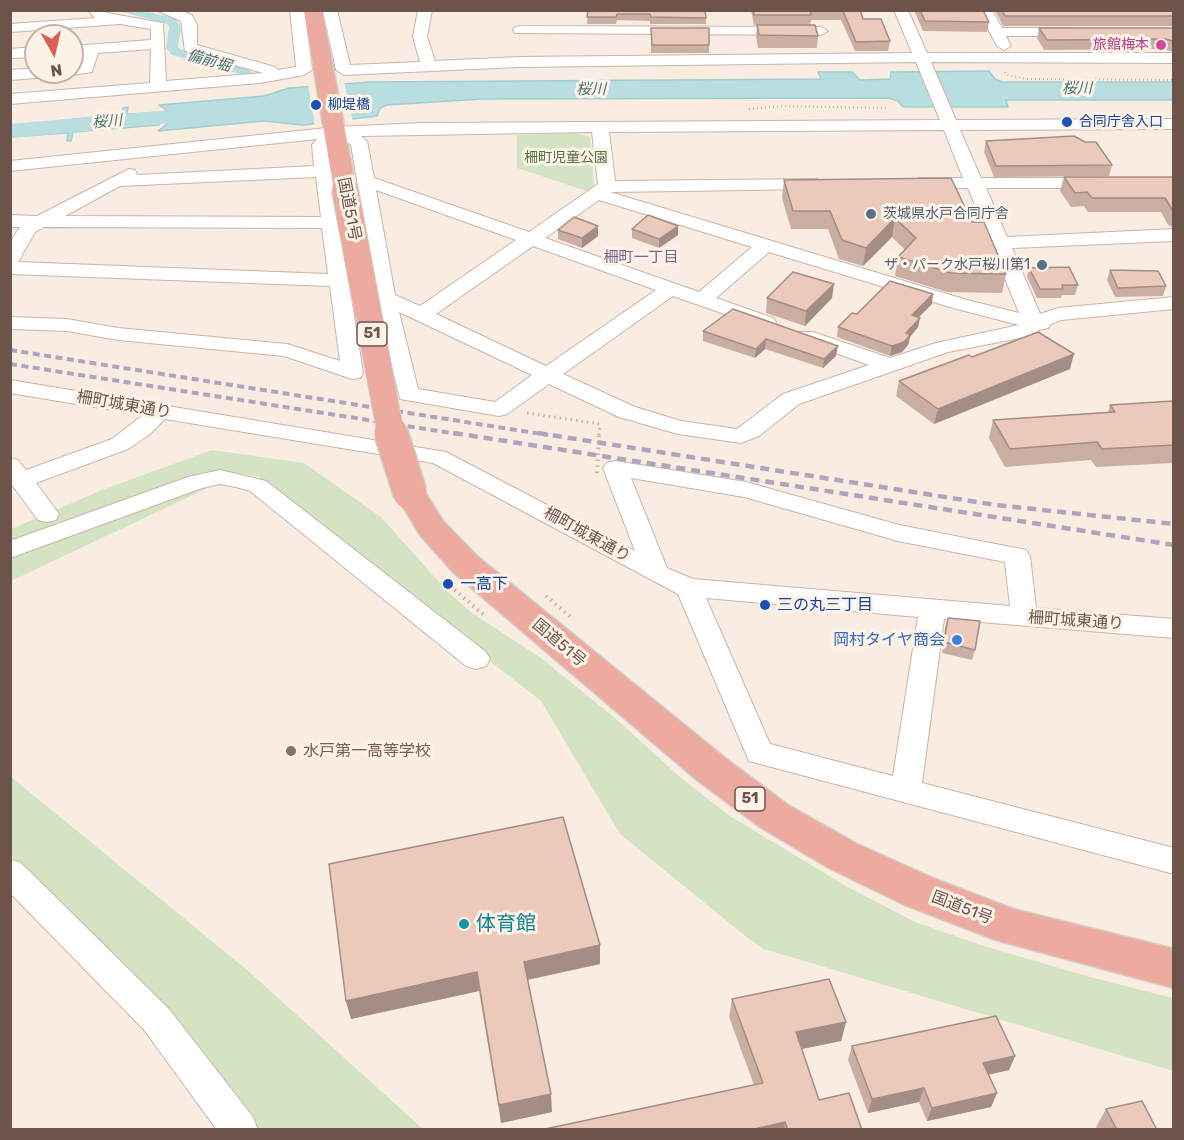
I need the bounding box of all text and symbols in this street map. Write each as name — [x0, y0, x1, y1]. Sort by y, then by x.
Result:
north arrow — [24, 24, 84, 84]
place label: 旅館梅本 — [1093, 37, 1149, 53]
marker: 旅館梅本 — [1154, 38, 1168, 52]
water label: 備前堀 — [185, 46, 233, 76]
text: N — [49, 60, 63, 81]
water label: 桜川 — [1062, 80, 1092, 98]
water label: 桜川 — [576, 81, 606, 99]
place label: 柳堤橋 — [328, 97, 370, 113]
marker: 柳堤橋 — [309, 98, 323, 112]
water label: 桜川 — [91, 112, 123, 132]
place label: 合同庁舎入口 — [1079, 114, 1163, 130]
marker: 合同庁舎入口 — [1060, 115, 1074, 129]
park label: 柵町児童公園 — [524, 150, 608, 166]
street label: 国道51号 — [333, 176, 365, 242]
place label: 茨城県水戸合同庁舎 — [883, 206, 1009, 222]
marker: 茨城県水戸合同庁舎 — [864, 207, 878, 221]
district label: 柵町一丁目 — [604, 249, 678, 267]
place label: ザ・パーク水戸桜川第1 — [884, 257, 1030, 273]
marker: ザ・パーク水戸桜川第1 — [1035, 258, 1049, 272]
road number: 51 — [357, 322, 387, 346]
street label: 柵町城東通り — [75, 387, 173, 423]
street label: 柵町城東通り — [540, 503, 634, 567]
place label: 一高下 — [460, 574, 508, 594]
marker: 一高下 — [441, 577, 455, 591]
place label: 三の丸三丁目 — [777, 595, 873, 615]
marker: 三の丸三丁目 — [758, 598, 772, 612]
street label: 柵町城東通り — [1027, 608, 1125, 634]
street label: 国道51号 — [528, 615, 590, 671]
place label: 岡村タイヤ商会 — [833, 630, 945, 650]
marker: 岡村タイヤ商会 — [950, 633, 964, 647]
place label: 水戸第一高等学校 — [303, 741, 431, 761]
marker: 水戸第一高等学校 — [284, 744, 298, 758]
road number: 51 — [735, 787, 765, 811]
street label: 国道51号 — [929, 888, 995, 928]
place label: 体育館 — [476, 912, 536, 936]
marker: 体育館 — [457, 917, 471, 931]

